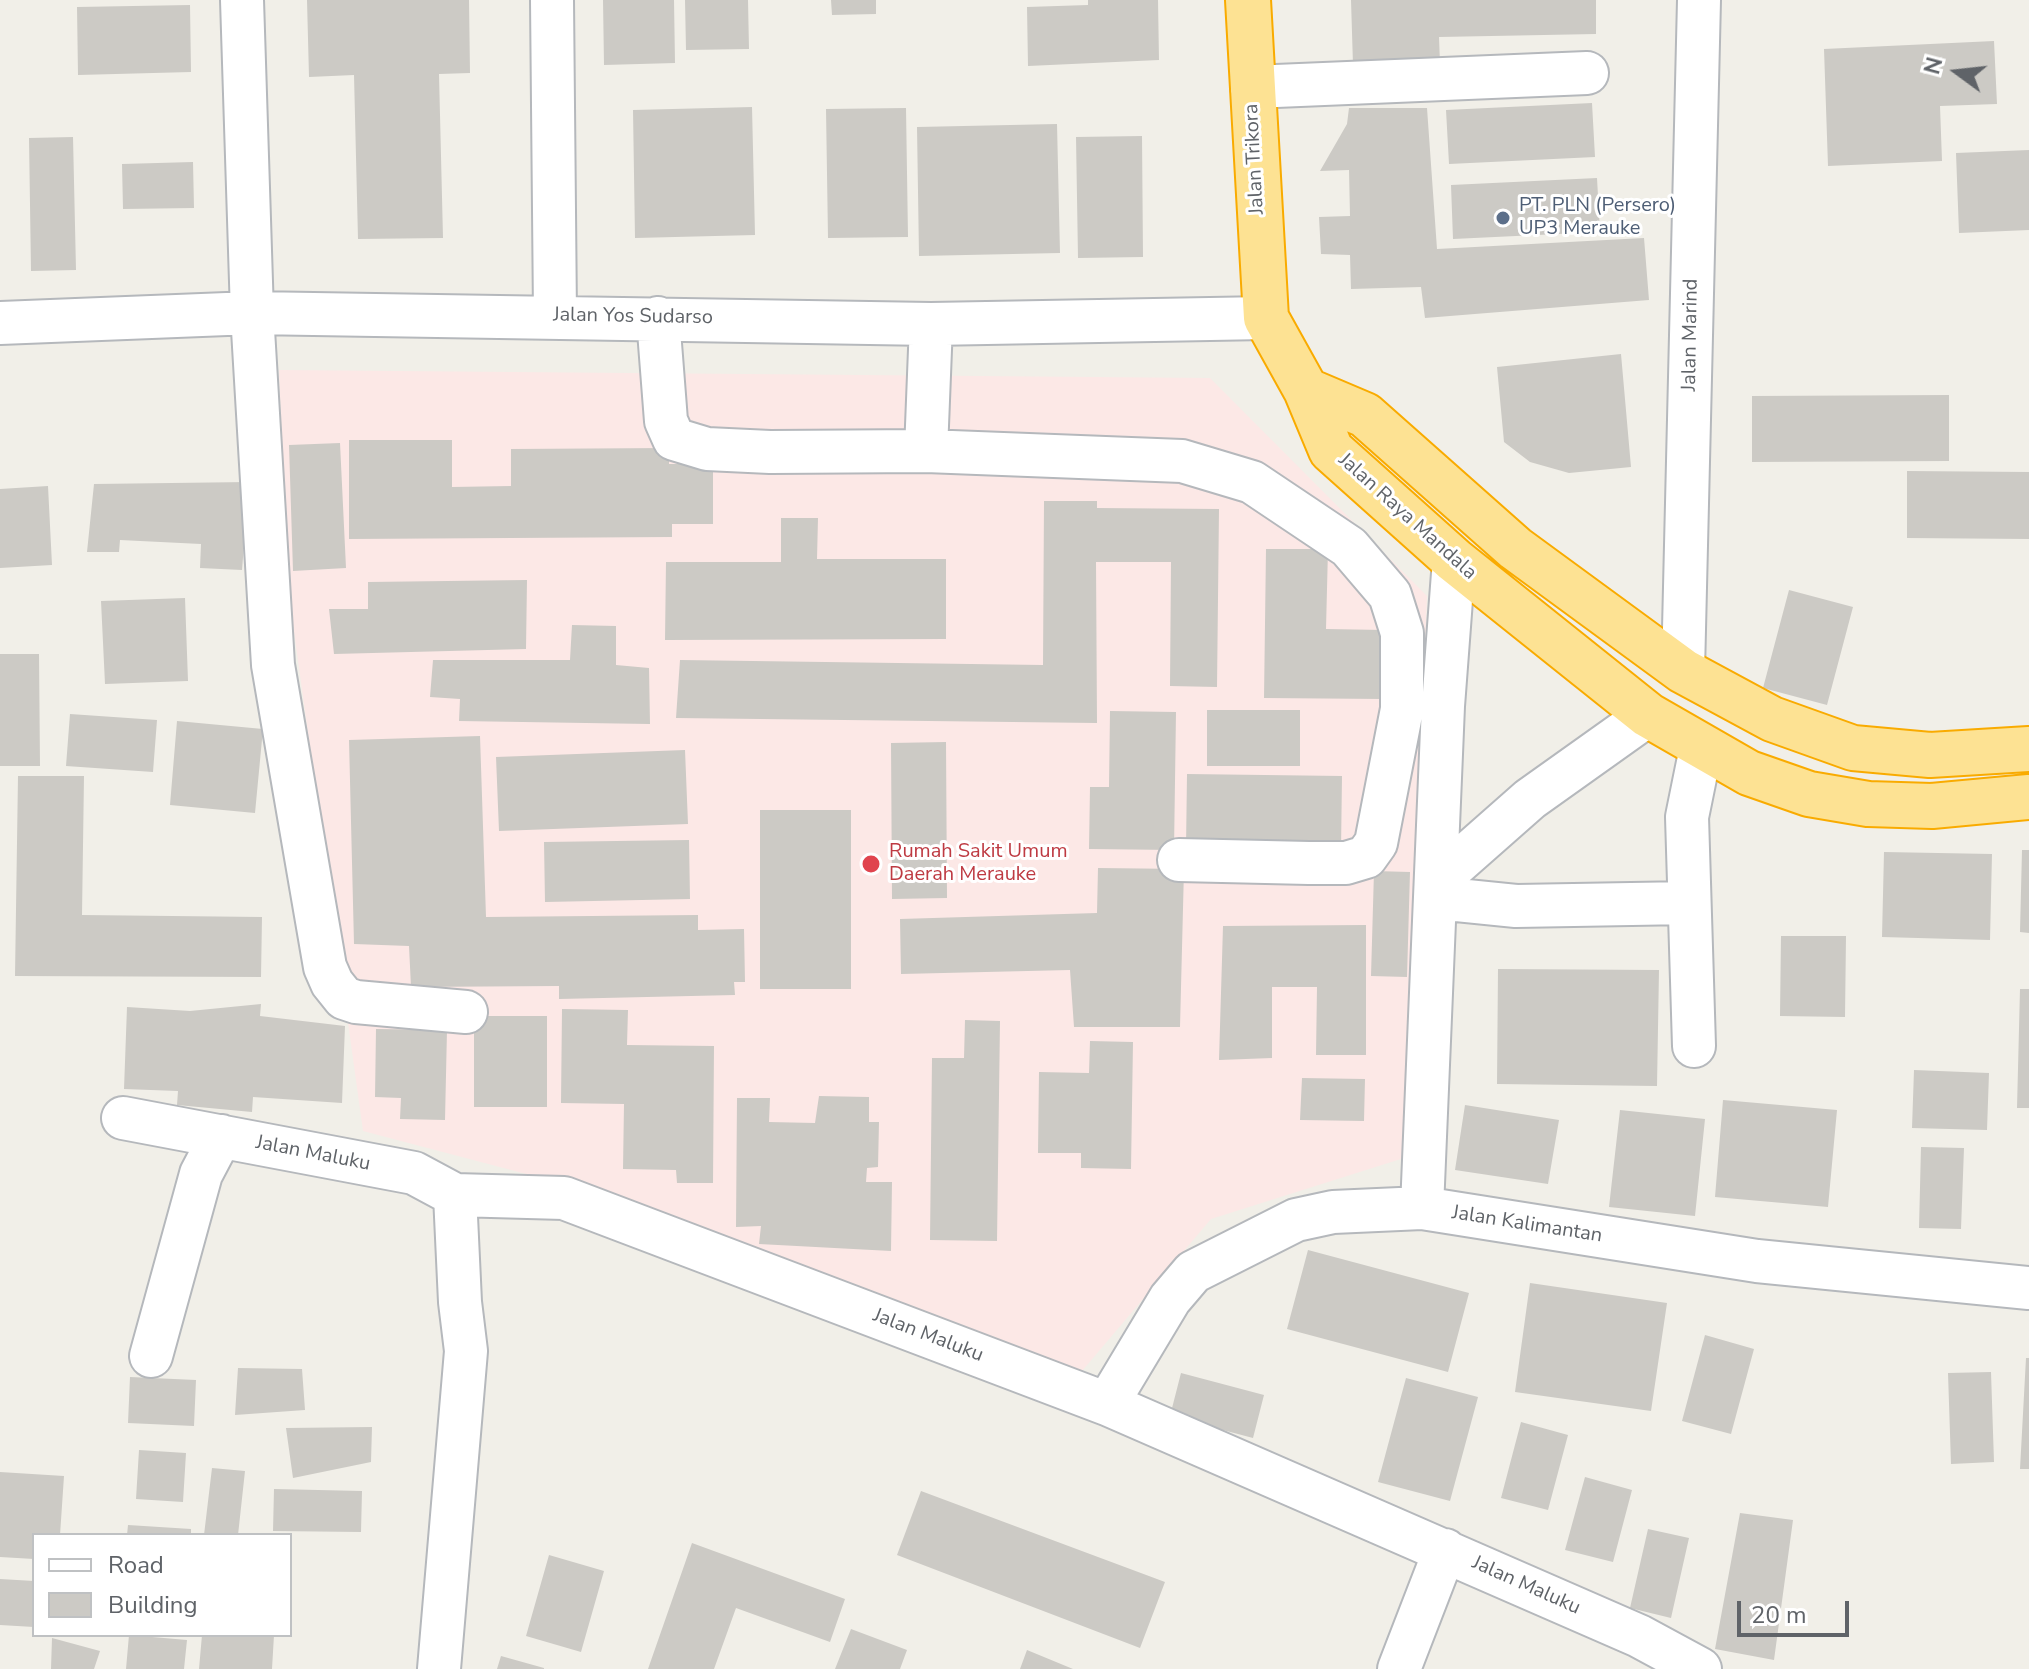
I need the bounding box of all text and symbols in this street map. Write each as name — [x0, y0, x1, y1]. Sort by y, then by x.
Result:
north arrow — [1917, 32, 1997, 112]
text: N — [1917, 54, 1950, 78]
street label: Jalan Trikora — [1240, 103, 1270, 215]
place label: PT. PLN (Persero) UP3 Merauke — [1519, 194, 1676, 241]
marker: PT. PLN (Persero) UP3 Merauke — [1494, 209, 1512, 227]
street label: Jalan Marind — [1678, 278, 1704, 392]
street label: Jalan Yos Sudarso — [553, 304, 713, 330]
street label: Jalan Raya Mandala — [1333, 449, 1481, 585]
place label: Rumah Sakit Umum Daerah Merauke — [889, 840, 1068, 887]
marker: Rumah Sakit Umum Daerah Merauke — [860, 853, 882, 875]
street label: Jalan Maluku — [254, 1131, 372, 1177]
street label: Jalan Kalimantan — [1450, 1201, 1604, 1249]
street label: Jalan Maluku — [869, 1304, 987, 1368]
legend — [32, 1533, 292, 1637]
text: Road — [108, 1549, 164, 1581]
street label: Jalan Maluku — [1468, 1551, 1584, 1621]
scale bar — [1741, 1585, 1853, 1635]
text: Building — [108, 1589, 198, 1621]
text: 20 m — [1751, 1599, 1807, 1631]

